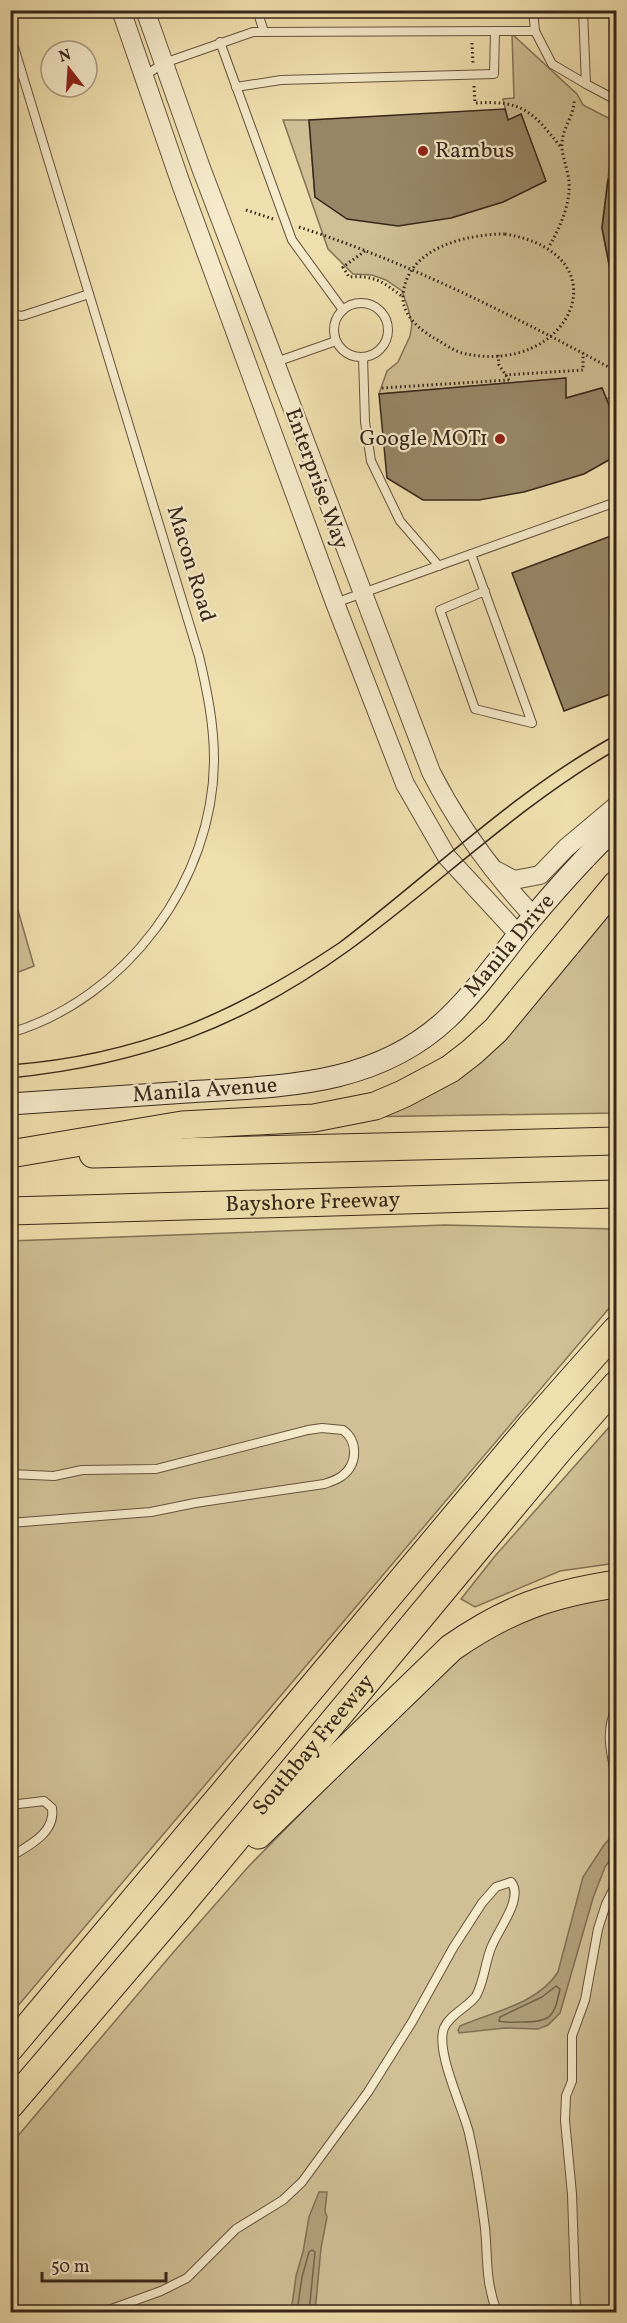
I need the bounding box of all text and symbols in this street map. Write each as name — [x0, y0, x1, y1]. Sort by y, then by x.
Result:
north arrow — [39, 39, 99, 99]
text: N — [56, 44, 74, 69]
place label: Rambus — [435, 136, 514, 167]
marker: Rambus — [416, 144, 430, 158]
street label: Enterprise Way — [276, 404, 356, 554]
place label: Google MOT1 — [359, 424, 488, 455]
marker: Google MOT1 — [493, 432, 507, 446]
street label: Macon Road — [158, 502, 222, 626]
street label: Manila Drive — [457, 887, 563, 1005]
street label: Manila Avenue — [132, 1070, 278, 1112]
street label: Bayshore Freeway — [225, 1185, 401, 1220]
street label: Southbay Freeway — [246, 1667, 382, 1823]
scale bar — [42, 2245, 166, 2283]
text: 50 m — [51, 2255, 90, 2280]

